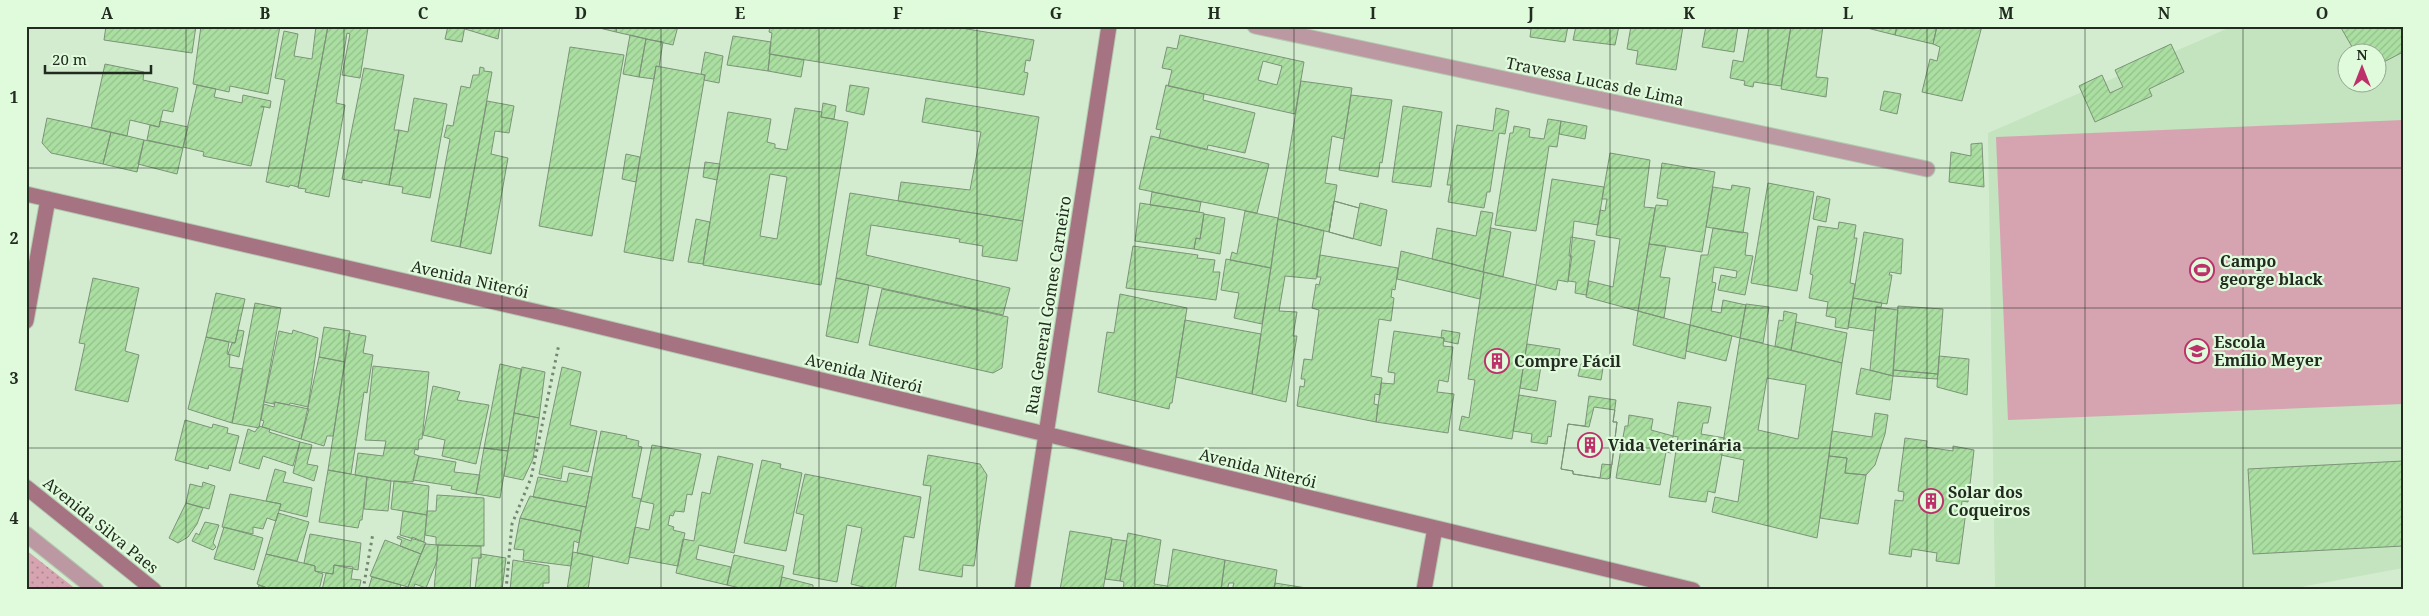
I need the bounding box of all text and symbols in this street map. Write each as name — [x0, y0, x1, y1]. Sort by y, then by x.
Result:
text: A — [101, 2, 114, 24]
text: B — [260, 2, 271, 24]
text: C — [418, 2, 429, 24]
text: D — [575, 2, 587, 24]
text: E — [735, 2, 745, 24]
text: F — [893, 2, 903, 24]
text: G — [1050, 2, 1062, 24]
text: H — [1207, 2, 1221, 24]
text: I — [1370, 2, 1376, 24]
text: J — [1527, 2, 1535, 24]
text: K — [1683, 2, 1695, 24]
text: L — [1843, 2, 1853, 24]
text: M — [1998, 2, 2014, 24]
text: N — [2158, 2, 2171, 24]
text: O — [2316, 2, 2328, 24]
scale bar — [45, 42, 151, 74]
north arrow — [2336, 42, 2386, 92]
text: N — [2356, 45, 2368, 64]
text: 20 m — [52, 49, 87, 69]
street label: Travessa Lucas de Lima — [1504, 51, 1686, 111]
text: 1 — [9, 86, 19, 108]
street label: Rua General Gomes Carneiro — [1020, 194, 1076, 416]
text: 2 — [9, 227, 19, 249]
place label: Campo george black — [2220, 250, 2324, 290]
street label: Avenida Niterói — [409, 255, 531, 303]
sports icon: Campo george black — [2189, 257, 2215, 283]
place label: Escola Emílio Meyer — [2214, 331, 2323, 371]
school or university icon: Escola Emílio Meyer — [2184, 338, 2210, 364]
street label: Avenida Niterói — [803, 348, 925, 398]
building icon: Compre Fácil — [1484, 348, 1510, 374]
place label: Compre Fácil — [1514, 350, 1621, 372]
text: 3 — [9, 367, 19, 389]
building icon: Vida Veterinária — [1577, 432, 1603, 458]
place label: Vida Veterinária — [1608, 434, 1742, 456]
street label: Avenida Niterói — [1197, 443, 1319, 493]
street label: Avenida Silva Paes — [39, 472, 163, 578]
place label: Solar dos Coqueiros — [1948, 481, 2031, 521]
building icon: Solar dos Coqueiros — [1918, 488, 1944, 514]
text: 4 — [9, 507, 19, 529]

